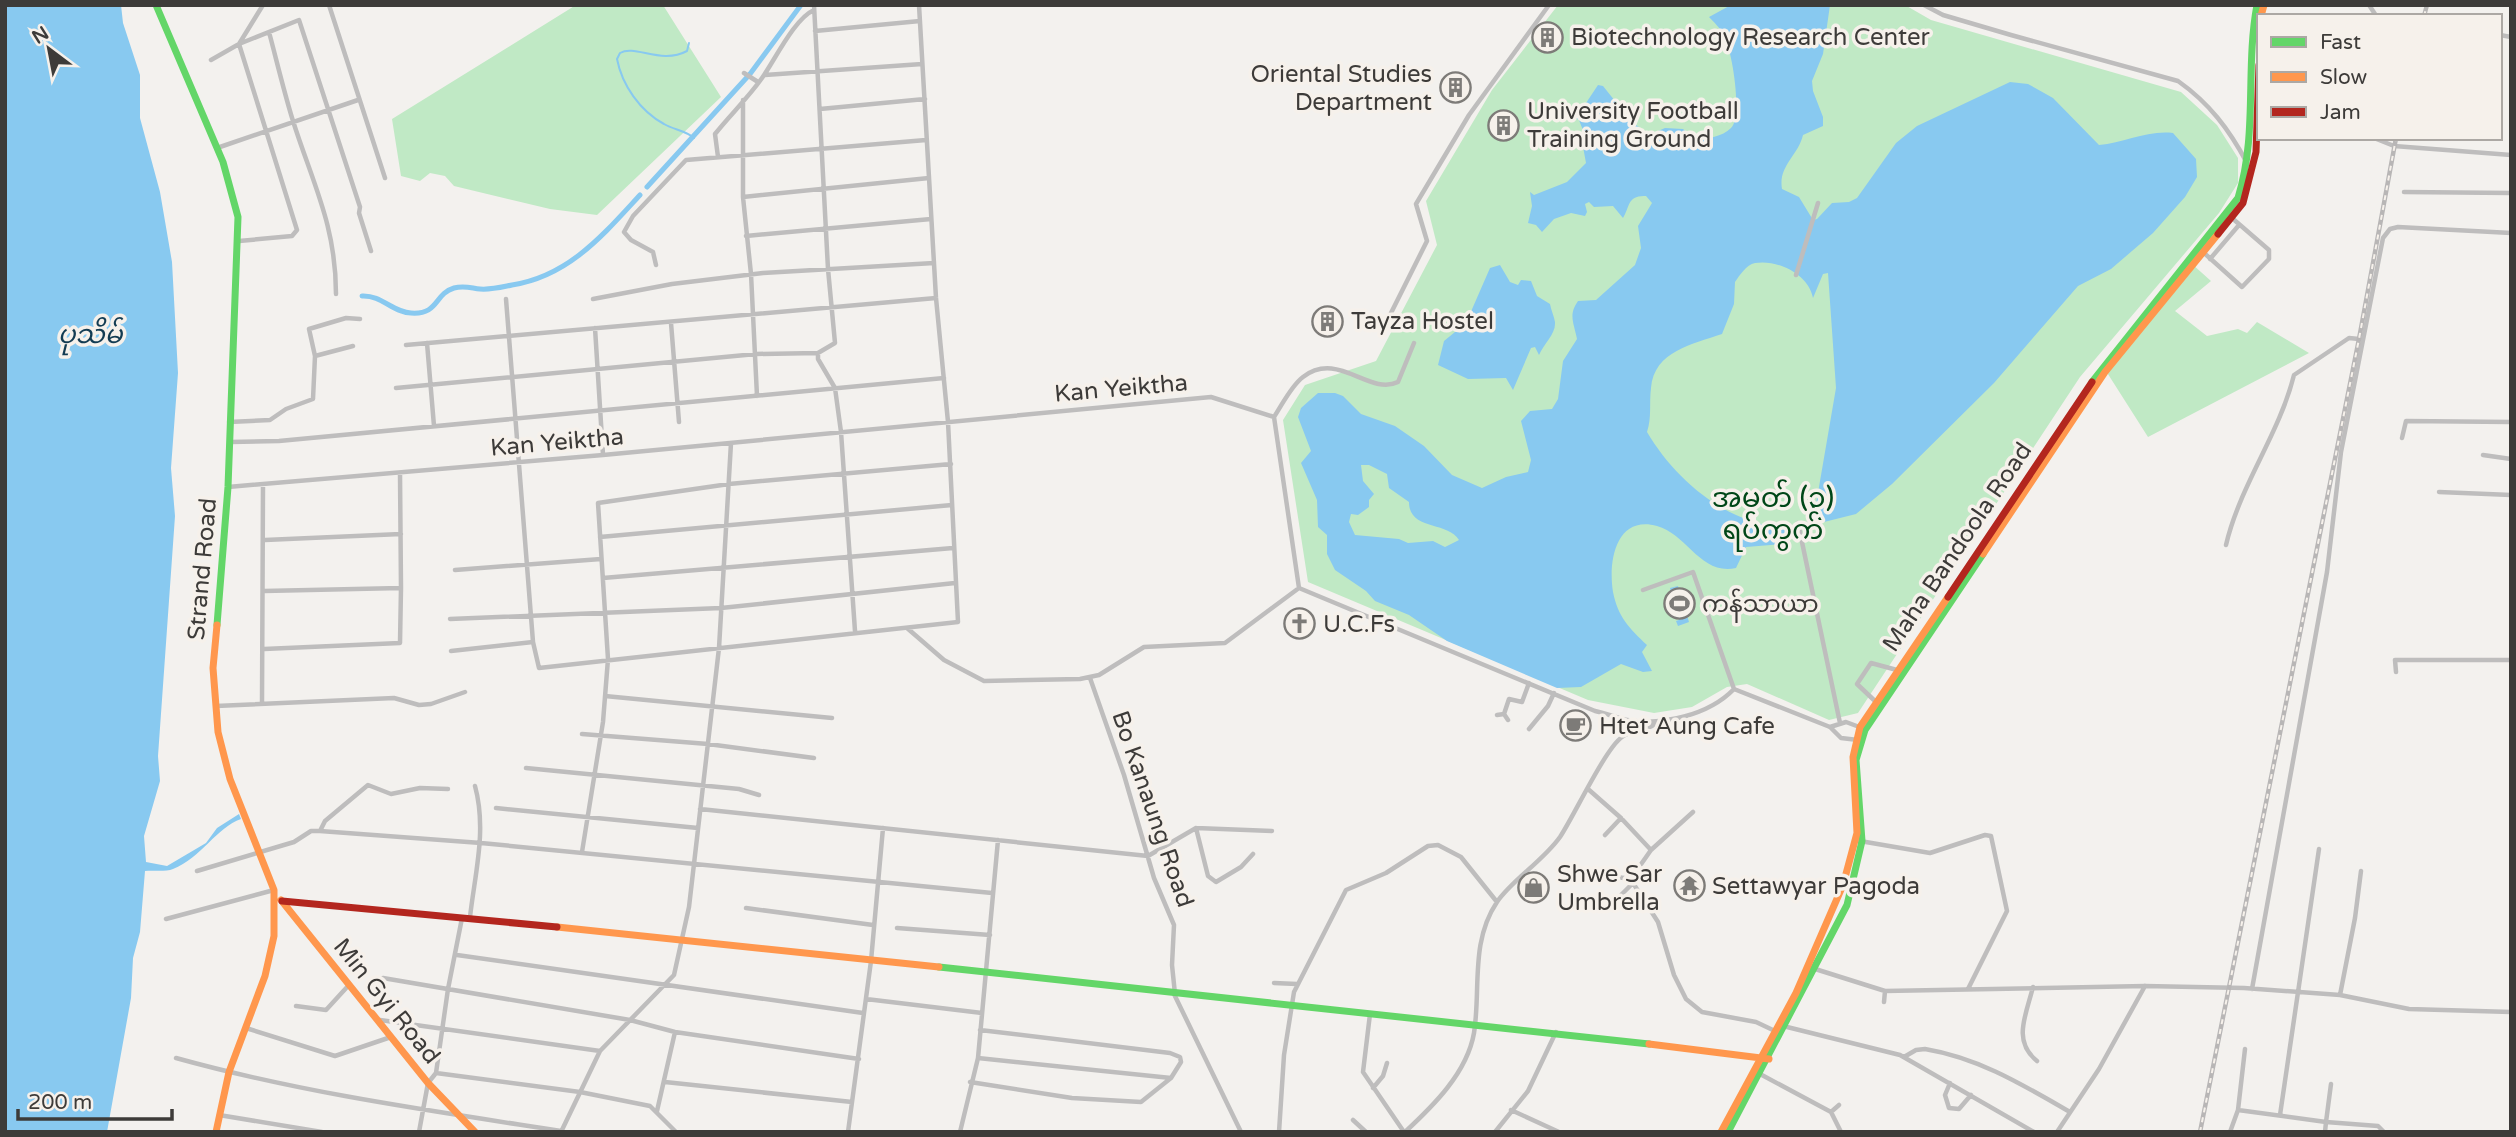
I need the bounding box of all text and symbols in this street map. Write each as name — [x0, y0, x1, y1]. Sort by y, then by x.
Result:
north arrow — [14, 14, 84, 84]
legend — [2257, 14, 2502, 140]
building icon: Biotechnology Research Center — [1531, 20, 1565, 54]
text: N — [28, 22, 53, 49]
place label: Biotechnology Research Center — [1571, 23, 1930, 52]
text: Fast — [2320, 30, 2361, 55]
place label: Oriental Studies Department — [1251, 60, 1432, 117]
text: Slow — [2320, 65, 2368, 90]
building icon: Oriental Studies Department — [1438, 71, 1472, 105]
place label: University Football Training Ground — [1527, 97, 1739, 154]
text: Jam — [2320, 100, 2361, 125]
building icon: University Football Training Ground — [1487, 108, 1521, 142]
building icon: Tayza Hostel — [1311, 304, 1345, 338]
place label: Tayza Hostel — [1351, 307, 1494, 336]
water label: ပုသိမ် — [58, 316, 124, 356]
street label: Kan Yeiktha — [1053, 368, 1189, 409]
street label: Kan Yeiktha — [489, 422, 625, 463]
street label: Maha Bandoola Road — [1877, 437, 2038, 657]
district label: အမှတ် (၃) ရပ်ကွက် — [1712, 479, 1834, 552]
street label: Strand Road — [182, 497, 223, 641]
sports icon: ကန်သာယာ — [1662, 587, 1696, 621]
place label: ကန်သာယာ — [1702, 588, 1819, 623]
church icon: U.C.Fs — [1283, 607, 1317, 641]
place label: U.C.Fs — [1323, 610, 1395, 639]
street label: Bo Kanaung Road — [1105, 707, 1200, 911]
cafe icon: Htet Aung Cafe — [1559, 709, 1593, 743]
place label: Htet Aung Cafe — [1599, 712, 1775, 741]
place label: Shwe Sar Umbrella — [1557, 860, 1663, 917]
temple icon: Settawyar Pagoda — [1672, 869, 1706, 903]
shop icon: Shwe Sar Umbrella — [1517, 871, 1551, 905]
place label: Settawyar Pagoda — [1712, 872, 1920, 901]
street label: Min Gyi Road — [327, 933, 446, 1070]
scale bar — [18, 1078, 172, 1122]
text: 200 m — [28, 1090, 92, 1115]

